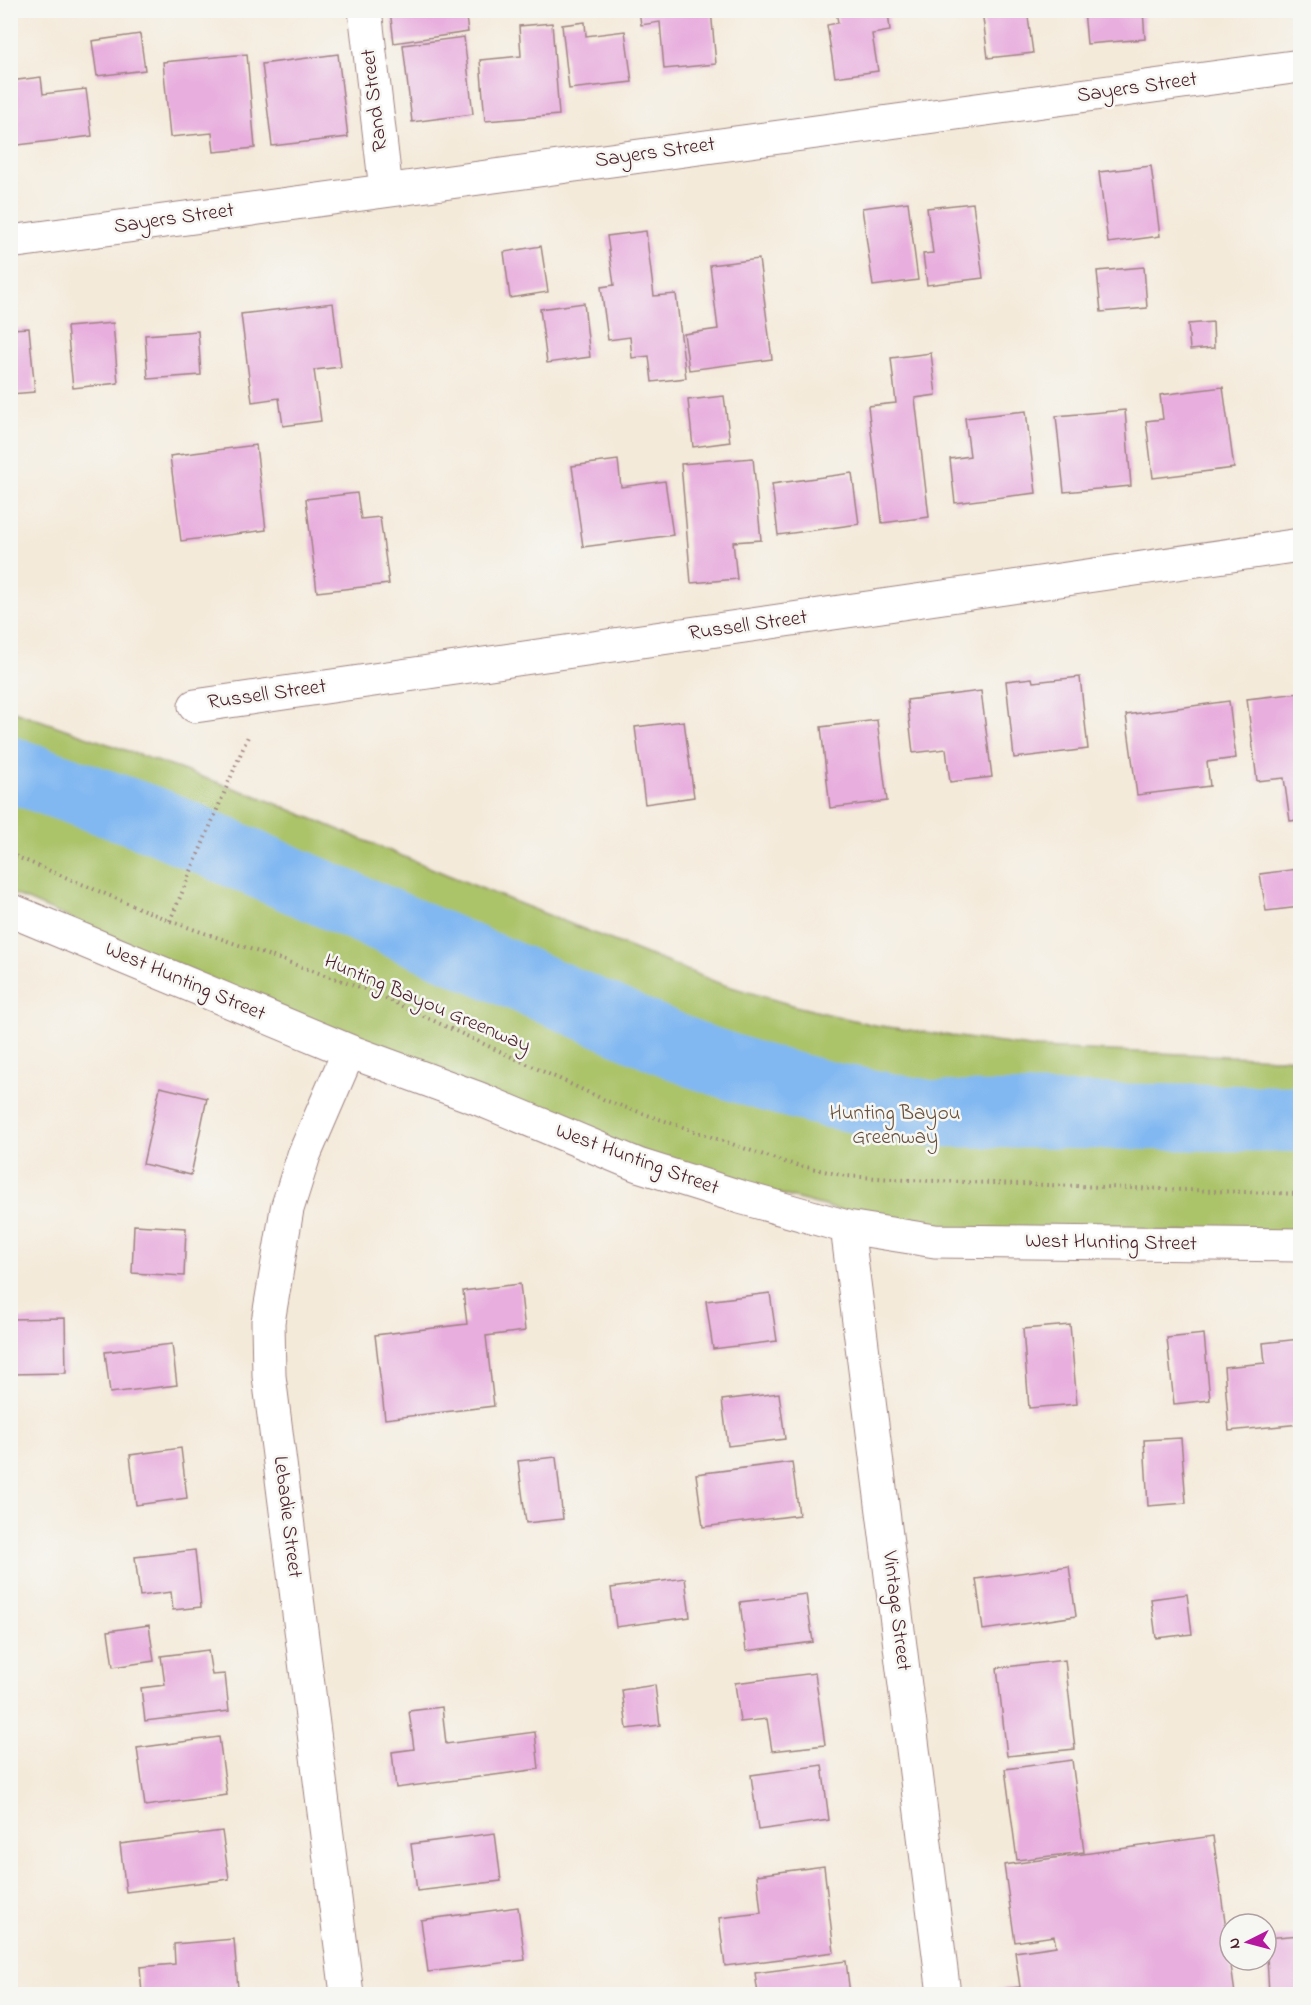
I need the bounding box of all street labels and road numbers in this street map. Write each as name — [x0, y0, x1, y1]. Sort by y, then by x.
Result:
street label: Rand Street — [354, 47, 396, 153]
street label: Sayers Street — [1075, 65, 1199, 113]
street label: Sayers Street — [593, 130, 717, 178]
street label: Sayers Street — [112, 196, 236, 244]
street label: Russell Street — [687, 603, 809, 649]
street label: Russell Street — [206, 672, 328, 718]
street label: West Hunting Street — [99, 935, 270, 1031]
street label: Hunting Bayou Greenway — [318, 947, 535, 1063]
street label: West Hunting Street — [550, 1116, 723, 1205]
street label: West Hunting Street — [1025, 1227, 1197, 1261]
street label: Lebadie Street — [265, 1454, 309, 1580]
street label: Vintage Street — [872, 1548, 918, 1673]

